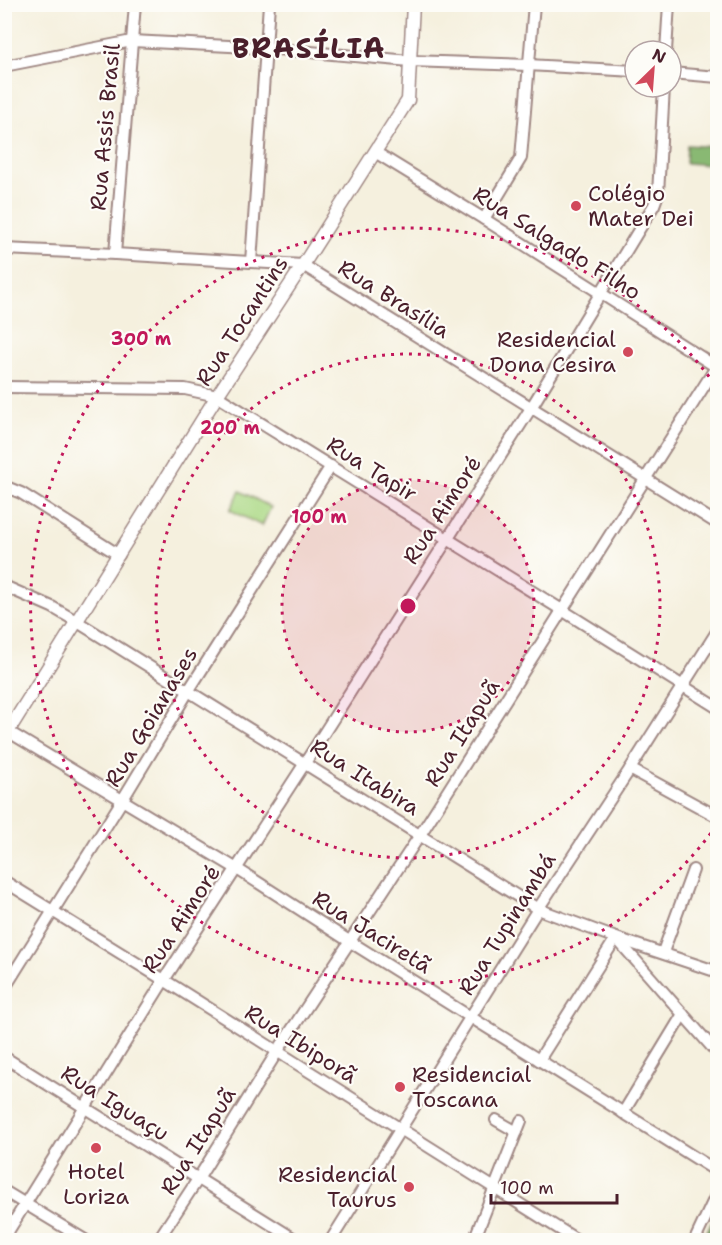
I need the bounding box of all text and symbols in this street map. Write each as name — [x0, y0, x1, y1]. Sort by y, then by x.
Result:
district label: BRASÍLIA — [232, 28, 386, 67]
north arrow — [623, 39, 683, 99]
street label: Rua Assis Brasil — [83, 42, 127, 212]
text: N — [649, 44, 669, 68]
place label: Colégio Mater Dei — [588, 179, 694, 233]
street label: Rua Salgado Filho — [467, 180, 647, 306]
marker: Colégio Mater Dei — [569, 199, 583, 213]
street label: Rua Tocantins — [189, 250, 295, 392]
street label: Rua Brasília — [333, 253, 456, 345]
place label: Residencial Dona Cesira — [490, 325, 616, 379]
text: 300 m — [111, 327, 172, 351]
marker: Residencial Dona Cesira — [621, 345, 635, 359]
text: 200 m — [200, 416, 261, 440]
street label: Rua Tapir — [321, 430, 423, 508]
street label: Rua Aimoré — [396, 450, 488, 570]
text: 100 m — [291, 505, 347, 529]
centre of rings — [398, 596, 418, 616]
street label: Rua Goianases — [98, 642, 204, 792]
street label: Rua Itapuã — [418, 674, 507, 792]
street label: Rua Itabira — [305, 732, 426, 822]
street label: Rua Tupinambá — [452, 847, 563, 1001]
street label: Rua Aimoré — [135, 859, 227, 979]
street label: Rua Jaciretã — [307, 884, 437, 980]
street label: Rua Ibiporã — [239, 998, 363, 1090]
street label: Rua Iguaçu — [56, 1058, 174, 1148]
place label: Residencial Toscana — [412, 1060, 531, 1114]
marker: Residencial Toscana — [393, 1080, 407, 1094]
street label: Rua Itapuã — [154, 1082, 243, 1200]
marker: Hotel Loriza — [89, 1141, 103, 1155]
place label: Hotel Loriza — [63, 1157, 129, 1211]
place label: Residencial Taurus — [278, 1160, 397, 1214]
scale bar — [491, 1167, 617, 1205]
text: 100 m — [500, 1176, 554, 1200]
marker: Residencial Taurus — [402, 1180, 416, 1194]

